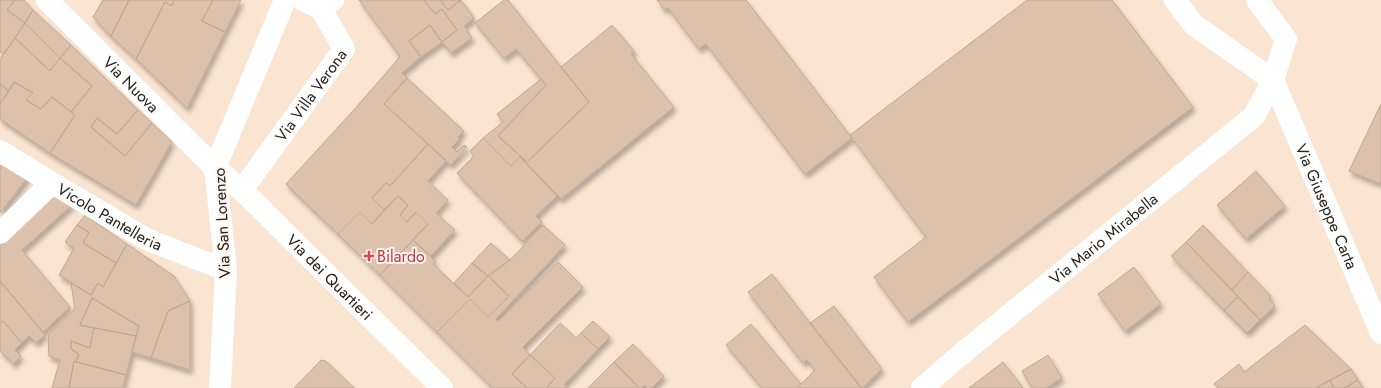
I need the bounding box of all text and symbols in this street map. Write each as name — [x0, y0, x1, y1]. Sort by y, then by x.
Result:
street label: Via Villa Verona — [269, 44, 352, 146]
street label: Via Nuova — [98, 51, 164, 117]
street label: Via Giuseppe Carta — [1290, 140, 1364, 272]
street label: Via San Lorenzo — [208, 167, 236, 279]
street label: Vicolo Pantelleria — [53, 177, 165, 256]
street label: Via Mario Mirabella — [1044, 187, 1163, 290]
street label: Via dei Quartieri — [281, 229, 378, 325]
place label: Bilardo — [377, 245, 425, 268]
marker: Bilardo — [364, 251, 374, 261]

